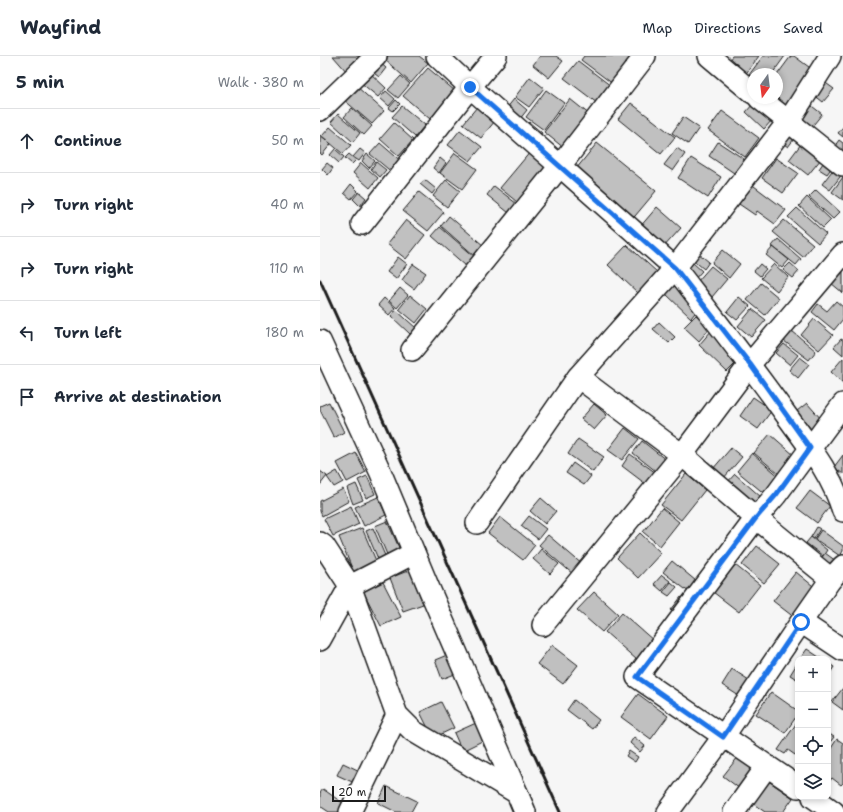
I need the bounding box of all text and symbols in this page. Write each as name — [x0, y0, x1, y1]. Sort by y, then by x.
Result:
text: Wayfind — [20, 15, 101, 40]
text: Map — [643, 19, 673, 37]
text: Directions — [695, 19, 761, 37]
text: Saved — [783, 19, 823, 37]
north arrow — [747, 68, 783, 104]
text: 5 min — [16, 71, 64, 93]
text: Walk · 380 m — [218, 74, 304, 91]
route end — [461, 78, 479, 96]
icon: ahead — [16, 130, 38, 152]
text: Continue — [54, 131, 122, 151]
text: 50 m — [271, 132, 304, 149]
icon: right — [16, 194, 38, 216]
text: Turn right — [54, 195, 134, 215]
text: 40 m — [270, 196, 304, 213]
icon: right — [16, 258, 38, 280]
text: Turn right — [54, 259, 134, 279]
text: 110 m — [269, 260, 304, 277]
icon: left — [16, 322, 38, 344]
text: Turn left — [54, 323, 122, 343]
text: 180 m — [265, 324, 304, 341]
icon: arrive — [16, 386, 38, 408]
text: Arrive at destination — [54, 387, 222, 407]
route start — [792, 613, 810, 631]
map controls — [795, 656, 831, 800]
button: + — [795, 656, 831, 692]
button: − — [795, 692, 831, 728]
button: locate — [795, 728, 831, 764]
button: layers — [795, 764, 831, 800]
scale bar — [332, 784, 386, 803]
text: 20 m — [338, 785, 366, 800]

